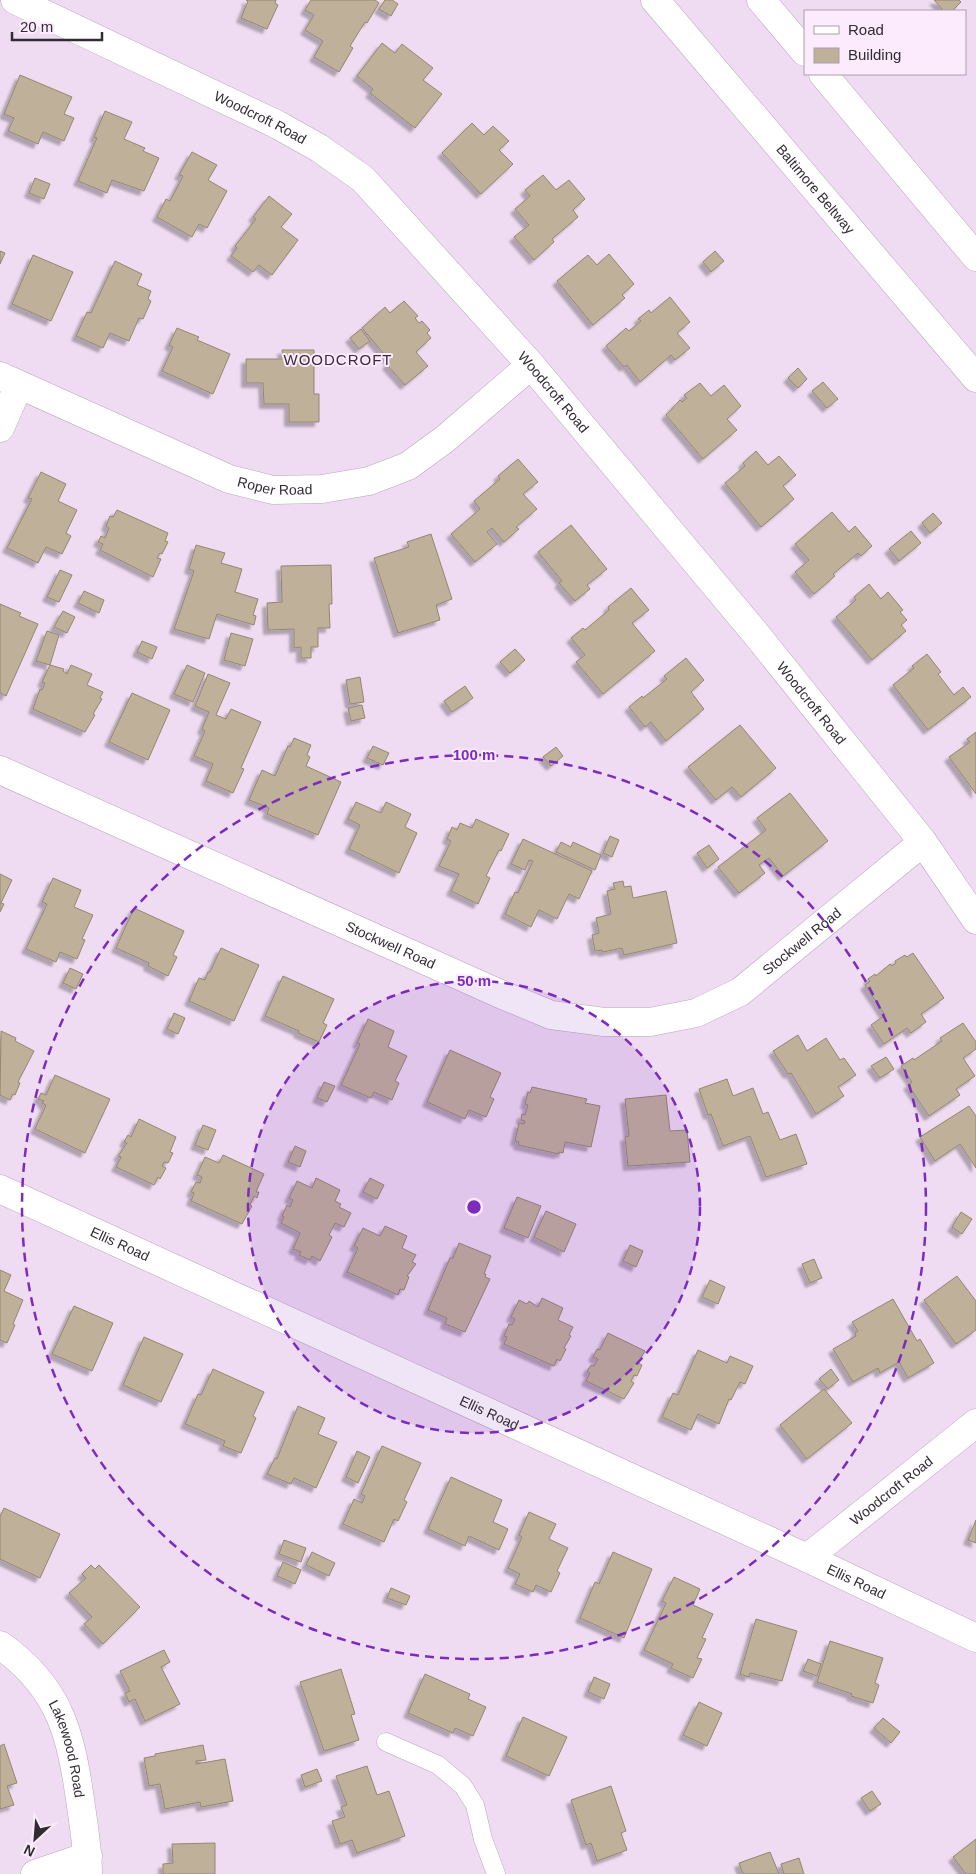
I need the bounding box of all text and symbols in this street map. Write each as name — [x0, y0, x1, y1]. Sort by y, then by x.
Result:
scale bar — [12, 10, 102, 42]
legend — [804, 10, 966, 75]
text: 20 m — [20, 18, 53, 35]
text: Road — [848, 21, 884, 38]
text: Building — [848, 46, 901, 63]
street label: Woodcroft Road — [212, 88, 309, 147]
street label: Baltimore Beltway — [773, 141, 858, 237]
street label: Woodcroft Road — [515, 348, 592, 436]
district label: WOODCROFT — [284, 351, 392, 368]
street label: Roper Road — [236, 473, 313, 498]
street label: Woodcroft Road — [774, 659, 849, 748]
text: 100 m — [453, 746, 495, 763]
street label: Stockwell Road — [759, 905, 844, 978]
street label: Stockwell Road — [343, 918, 438, 972]
text: 50 m — [457, 972, 491, 989]
centre of rings — [465, 1198, 483, 1216]
street label: Ellis Road — [88, 1223, 152, 1264]
street label: Ellis Road — [457, 1392, 521, 1433]
street label: Woodcroft Road — [847, 1453, 936, 1528]
street label: Ellis Road — [824, 1561, 888, 1602]
street label: Lakewood Road — [46, 1697, 88, 1799]
north arrow — [10, 1814, 60, 1864]
text: N — [21, 1841, 37, 1860]

